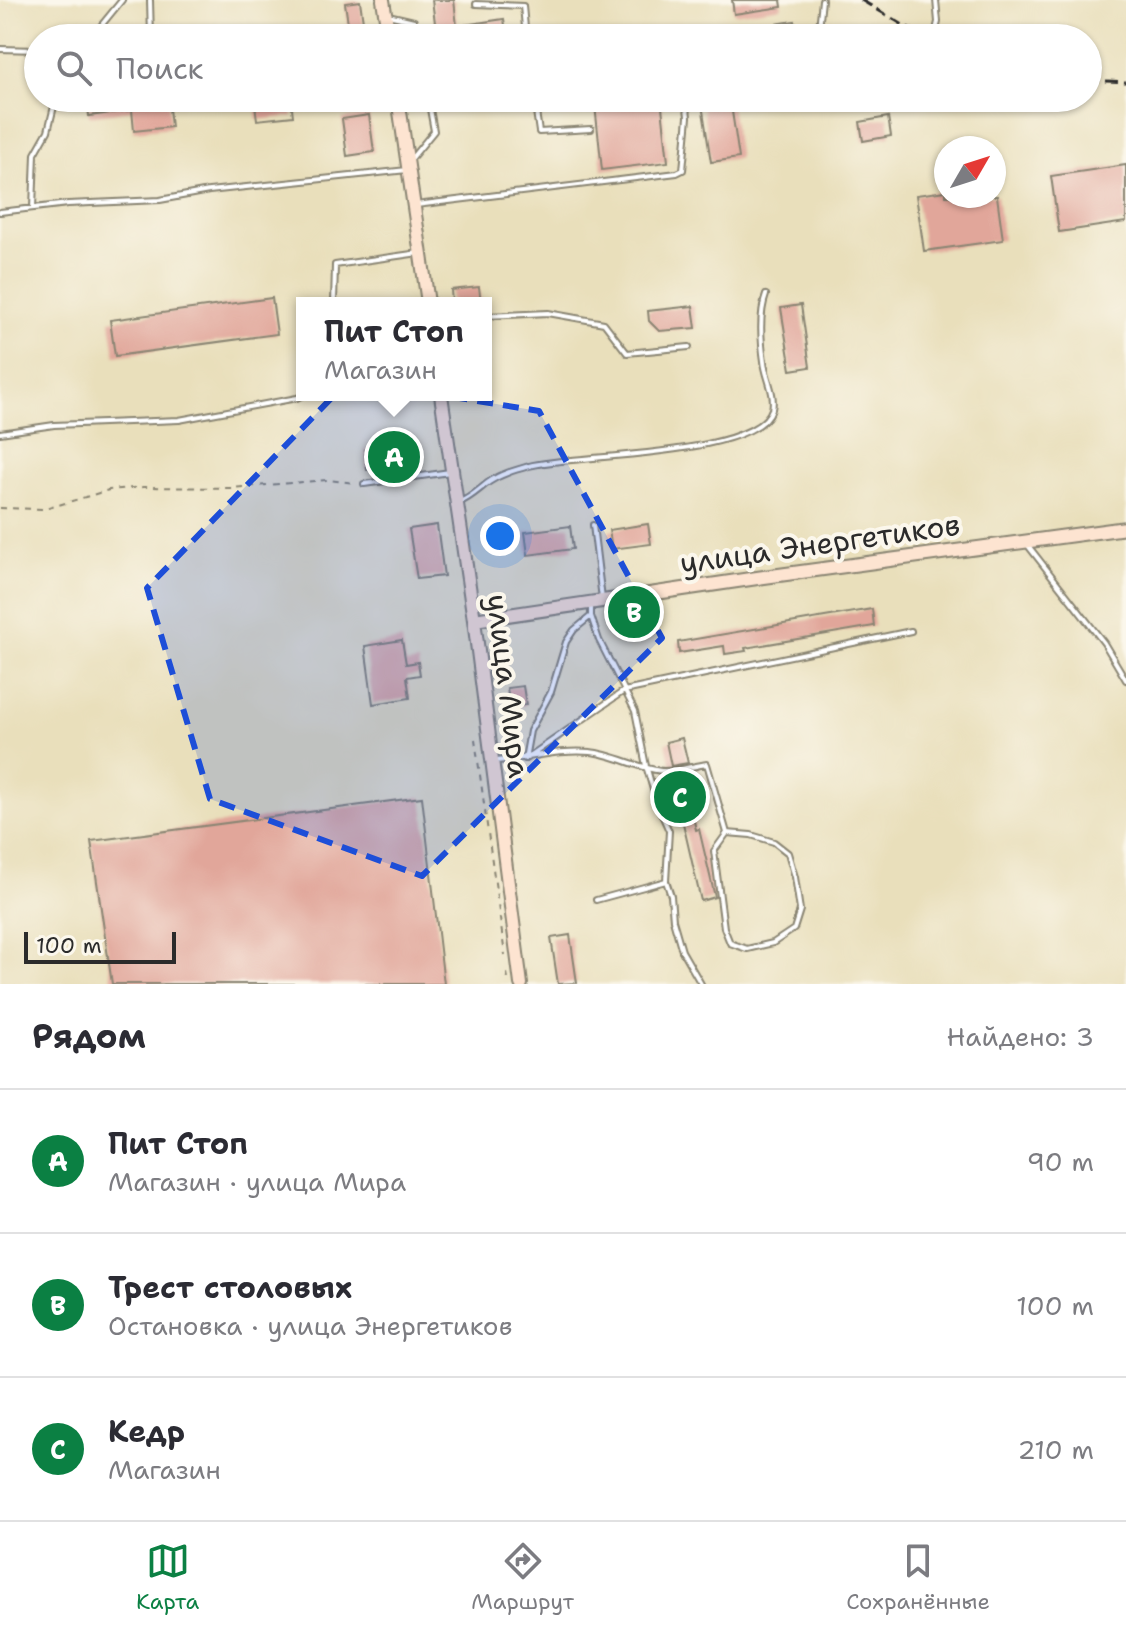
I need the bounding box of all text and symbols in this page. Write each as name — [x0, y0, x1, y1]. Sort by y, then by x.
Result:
search box — [24, 24, 1102, 112]
icon: search — [52, 46, 96, 90]
text: Поиск — [116, 48, 204, 89]
north arrow — [934, 136, 1006, 208]
popup — [296, 297, 492, 401]
text: Пит Стоп — [324, 311, 464, 352]
text: Магазин — [324, 352, 437, 387]
pin: A — [368, 427, 420, 487]
street label: улица Энергетиков — [677, 504, 963, 583]
your location — [480, 516, 520, 556]
pin: B — [608, 582, 660, 642]
street label: улица Мира — [477, 592, 540, 781]
pin: C — [654, 767, 706, 827]
scale bar — [24, 928, 176, 964]
text: 100 m — [36, 931, 102, 960]
text: Рядом — [32, 1013, 146, 1059]
text: Найдено: 3 — [947, 1019, 1094, 1054]
text: Пит Стоп — [108, 1123, 248, 1164]
text: A — [48, 1144, 68, 1179]
text: 90 m — [1027, 1144, 1094, 1179]
text: Магазин · улица Мира — [108, 1164, 406, 1199]
text: Трест столовых — [108, 1267, 352, 1308]
text: B — [50, 1288, 66, 1323]
text: 100 m — [1016, 1288, 1094, 1323]
text: Остановка · улица Энергетиков — [108, 1308, 512, 1343]
text: Кедр — [108, 1411, 185, 1452]
text: C — [50, 1432, 66, 1467]
text: 210 m — [1017, 1432, 1094, 1467]
text: Магазин — [108, 1452, 221, 1487]
tab: Карта — [136, 1539, 199, 1616]
tab: Маршрут — [471, 1539, 574, 1616]
tab: Сохранённые — [846, 1539, 990, 1616]

